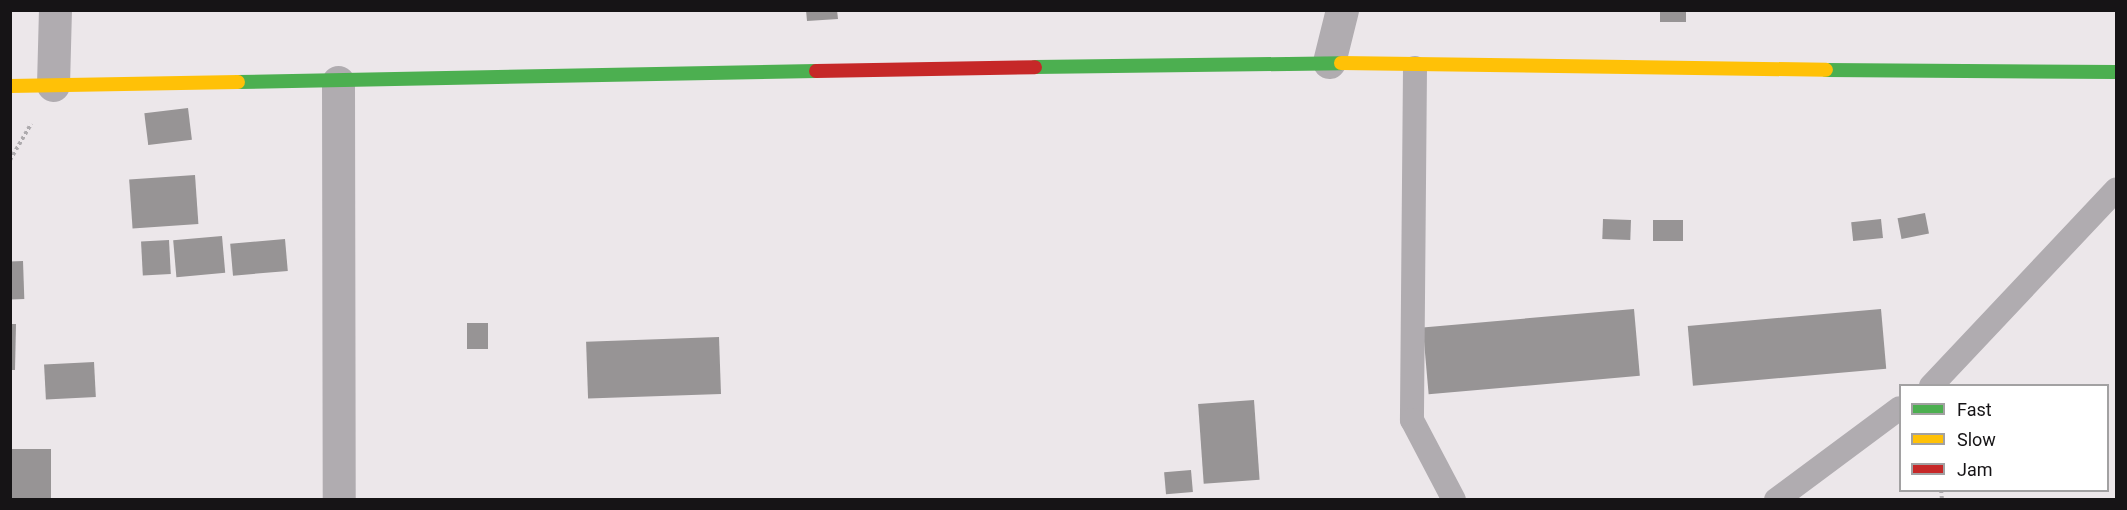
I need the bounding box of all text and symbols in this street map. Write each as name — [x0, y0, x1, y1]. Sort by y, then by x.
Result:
legend — [1899, 384, 2109, 492]
text: Fast — [1957, 399, 1992, 420]
text: Slow — [1957, 429, 1996, 450]
text: Jam — [1957, 459, 1993, 480]

